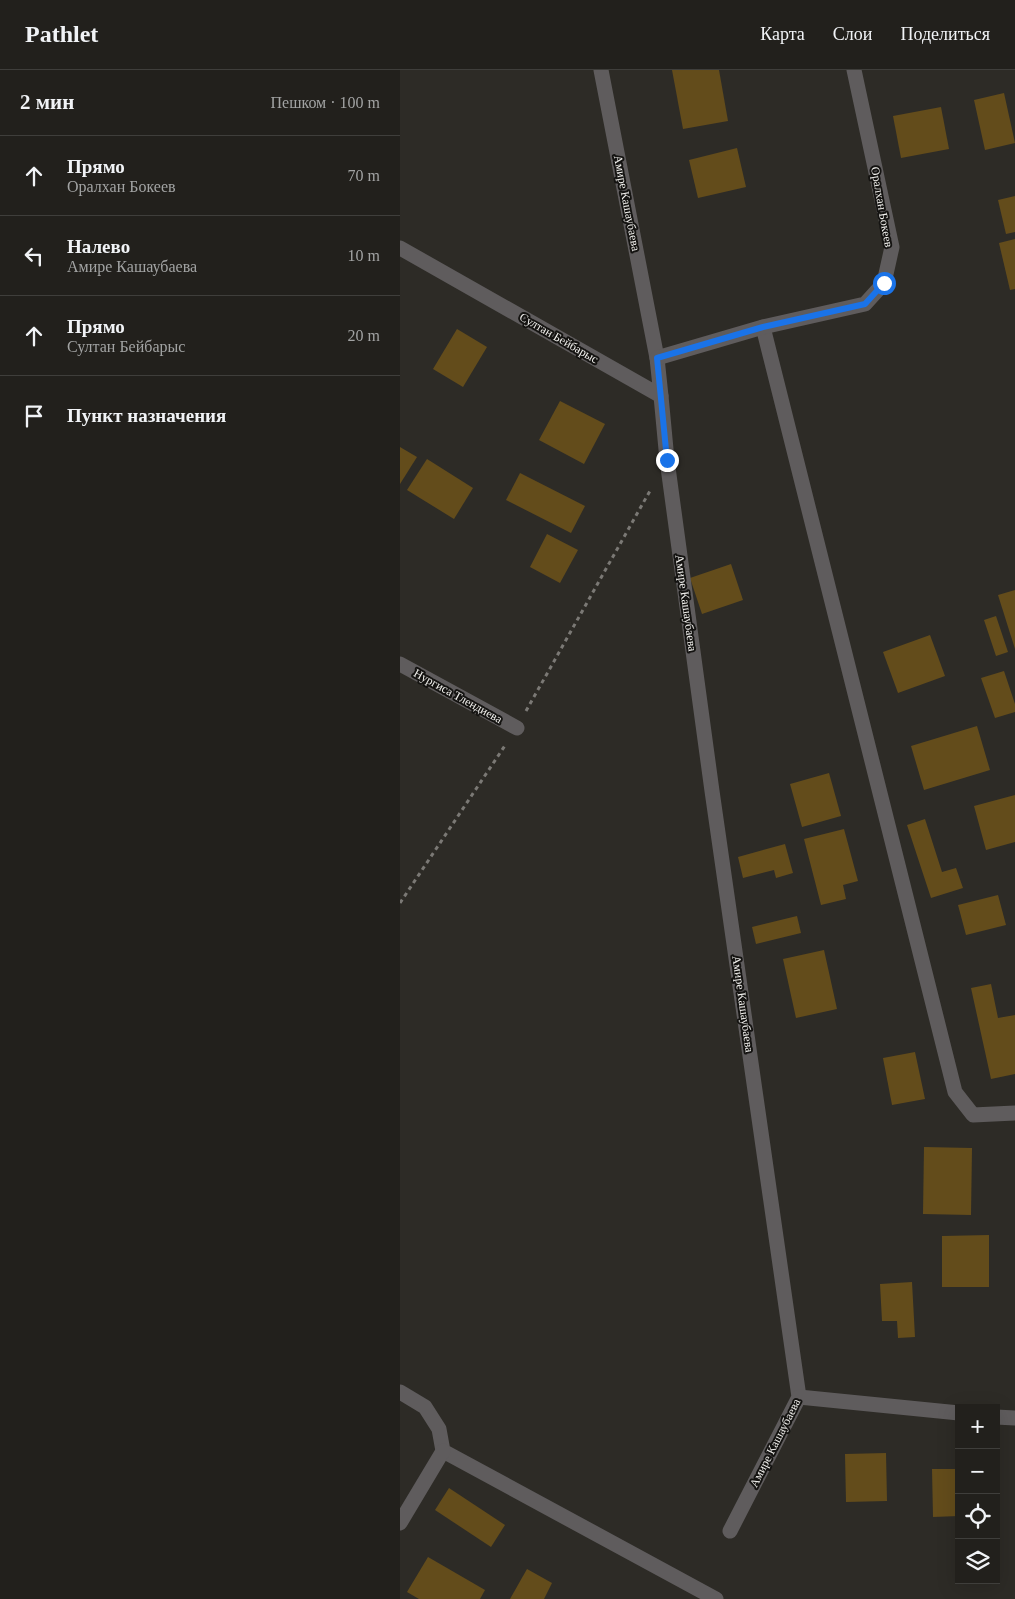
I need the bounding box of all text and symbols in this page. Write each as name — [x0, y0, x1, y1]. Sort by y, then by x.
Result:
text: Pathlet — [25, 21, 98, 47]
text: Карта — [760, 24, 805, 44]
text: Слои — [833, 24, 872, 44]
text: Поделиться — [900, 24, 990, 44]
text: 2 мин — [20, 90, 74, 114]
text: Пешком · 100 m — [270, 94, 380, 111]
street label: Амире Кашаубаева — [611, 154, 643, 253]
text: Прямо — [67, 156, 125, 177]
icon: ahead — [20, 162, 48, 190]
street label: Оралхан Бокеев — [868, 166, 896, 249]
text: 70 m — [348, 167, 380, 184]
text: Оралхан Бокеев — [67, 178, 176, 195]
text: Налево — [67, 236, 130, 257]
icon: left — [20, 242, 48, 270]
text: 10 m — [348, 247, 380, 264]
text: Амире Кашаубаева — [67, 258, 197, 275]
route start — [873, 272, 896, 295]
street label: Султан Бейбарыс — [517, 310, 601, 366]
text: Прямо — [67, 316, 125, 337]
icon: ahead — [20, 322, 48, 350]
text: 20 m — [348, 327, 380, 344]
text: Султан Бейбарыс — [67, 338, 185, 355]
icon: arrive — [20, 402, 48, 430]
text: Пункт назначения — [67, 405, 226, 426]
route end — [656, 449, 679, 472]
street label: Амире Кашаубаева — [672, 554, 700, 653]
street label: Нургиса Тлендиева — [411, 666, 505, 726]
street label: Амире Кашаубаева — [729, 955, 757, 1054]
street label: Амире Кашаубаева — [747, 1396, 804, 1490]
map controls — [955, 1404, 1000, 1584]
button: + — [955, 1404, 1000, 1449]
button: − — [955, 1449, 1000, 1494]
button: locate — [955, 1494, 1000, 1539]
button: layers — [955, 1539, 1000, 1584]

